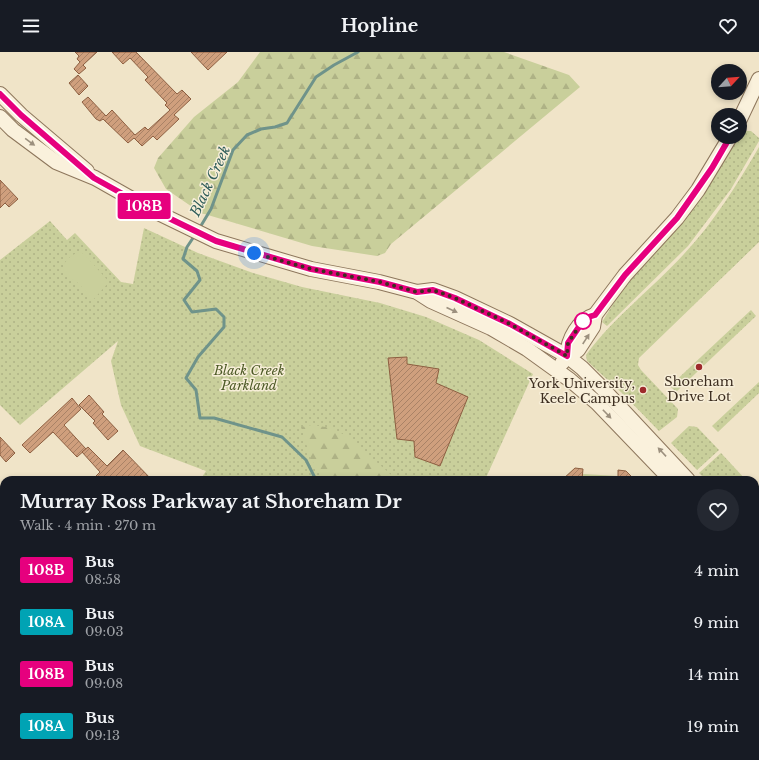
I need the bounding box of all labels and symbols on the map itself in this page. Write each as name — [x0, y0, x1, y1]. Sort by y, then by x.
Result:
north arrow — [711, 64, 747, 100]
one-way arrow — [24, 138, 35, 146]
water label: Black Creek — [185, 143, 234, 220]
line badge: 108B — [116, 193, 172, 219]
your location — [244, 243, 264, 263]
one-way arrow — [446, 308, 458, 314]
unlabelled marker — [574, 312, 592, 330]
one-way arrow — [582, 333, 589, 345]
park label: Black Creek Parkland — [213, 362, 285, 394]
marker: Shoreham Drive Lot — [694, 362, 704, 372]
place label: Shoreham Drive Lot — [664, 373, 734, 405]
place label: York University, Keele Campus — [528, 375, 635, 407]
marker: York University, Keele Campus — [638, 385, 648, 395]
one-way arrow — [602, 409, 612, 419]
one-way arrow — [657, 447, 666, 457]

